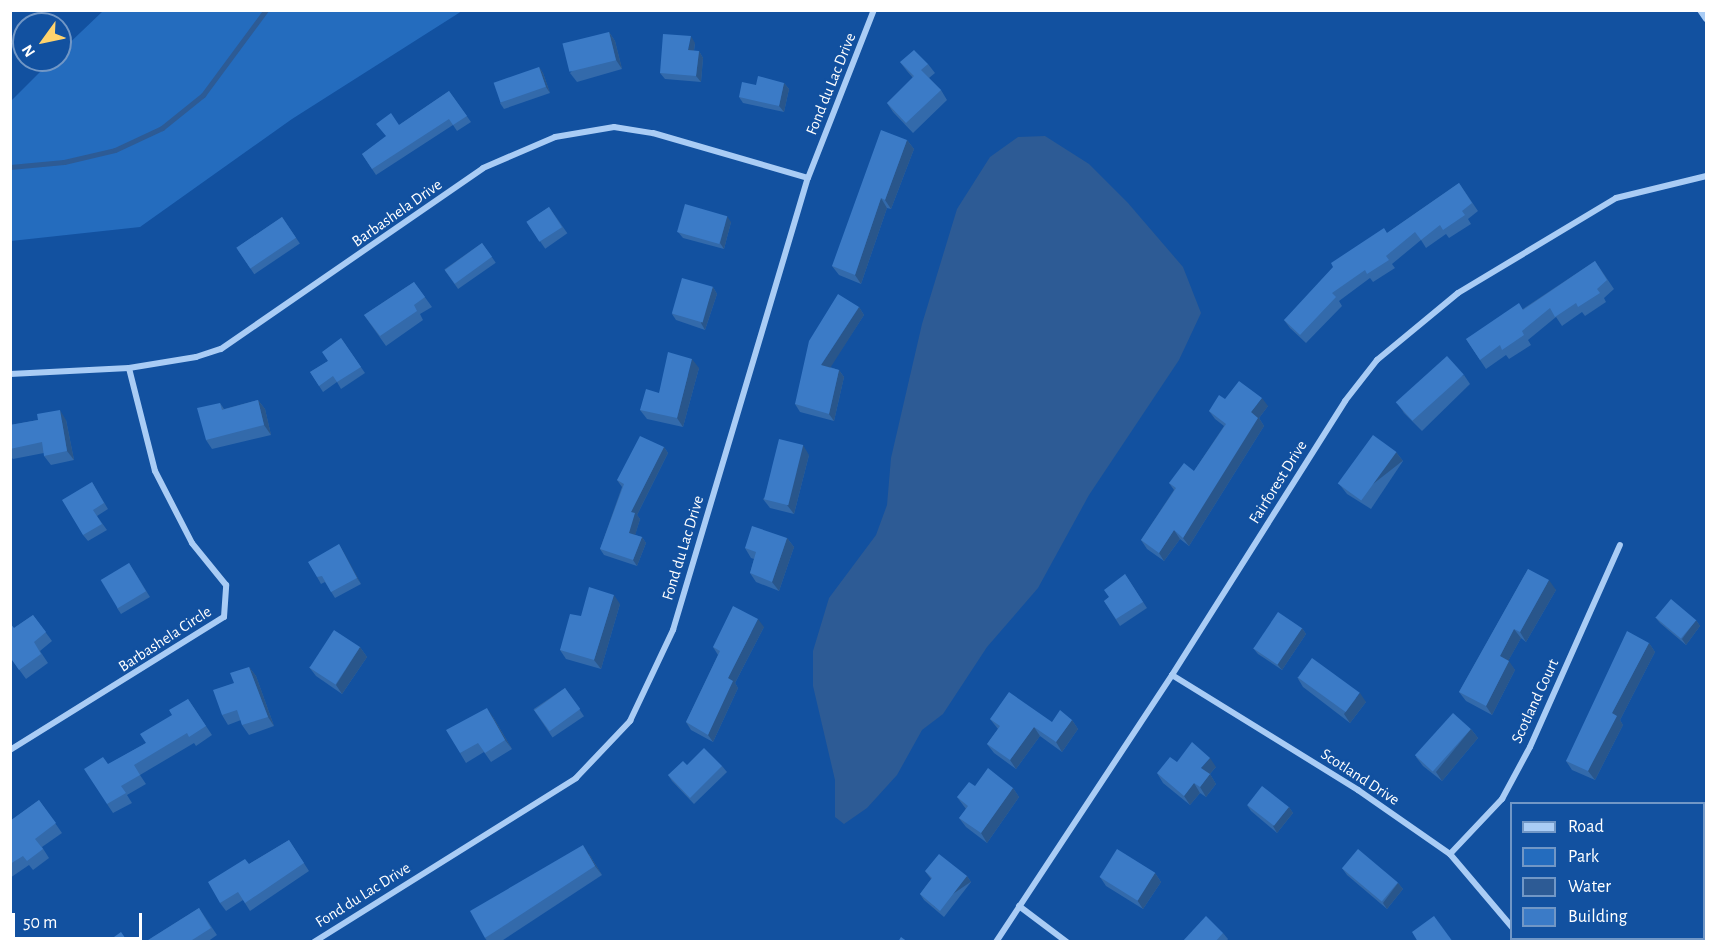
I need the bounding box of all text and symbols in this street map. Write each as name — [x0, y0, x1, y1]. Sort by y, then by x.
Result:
north arrow — [12, 12, 72, 72]
street label: Fond du Lac Drive — [802, 30, 860, 138]
text: N — [19, 42, 38, 60]
street label: Barbashela Drive — [348, 175, 446, 251]
street label: Fairforest Drive — [1245, 437, 1311, 527]
street label: Fond du Lac Drive — [658, 493, 708, 603]
street label: Barbashela Circle — [115, 602, 215, 676]
street label: Scotland Court — [1507, 656, 1563, 746]
street label: Scotland Drive — [1317, 744, 1403, 810]
legend — [1510, 802, 1705, 940]
text: Road — [1568, 818, 1604, 836]
text: Park — [1568, 848, 1599, 866]
street label: Fond du Lac Drive — [312, 858, 414, 932]
text: Water — [1568, 878, 1611, 896]
scale bar — [15, 901, 146, 939]
text: Building — [1568, 908, 1627, 926]
text: 50 m — [23, 914, 57, 932]

